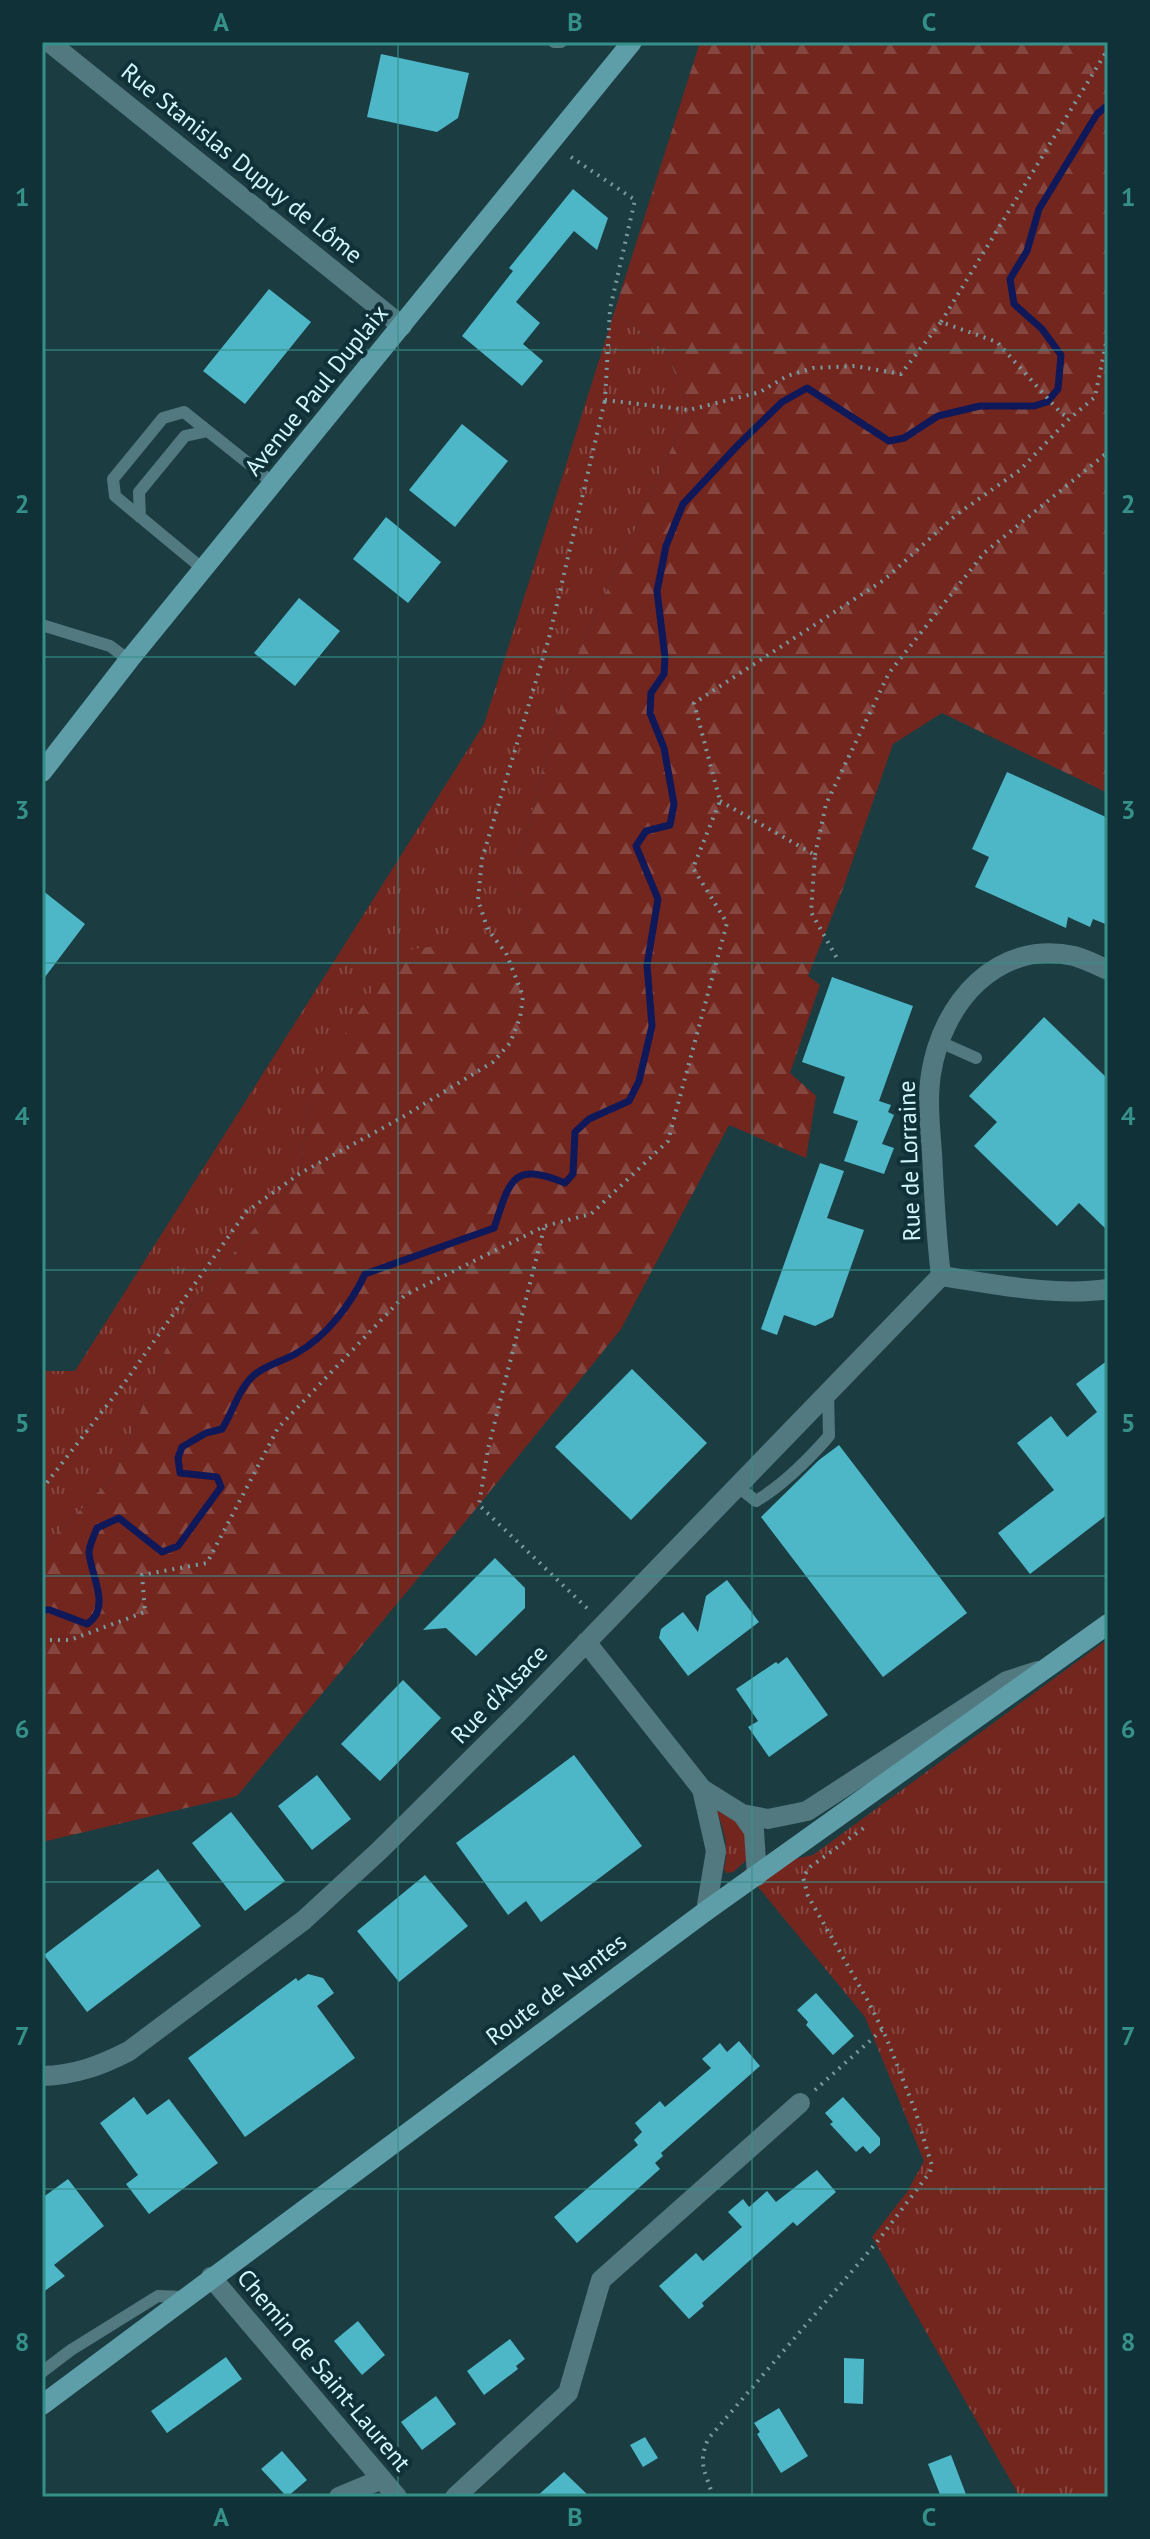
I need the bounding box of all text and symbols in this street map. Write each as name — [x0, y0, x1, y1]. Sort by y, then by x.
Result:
text: A — [213, 5, 229, 38]
text: B — [567, 5, 583, 38]
text: C — [922, 5, 936, 38]
street label: Rue Stanislas Dupuy de Lôme — [115, 56, 369, 270]
text: 1 — [15, 180, 29, 213]
text: 1 — [1121, 180, 1135, 213]
street label: Avenue Paul Duplaix — [237, 298, 395, 482]
text: 2 — [15, 487, 29, 520]
text: 2 — [1121, 487, 1135, 520]
text: 3 — [15, 793, 29, 826]
text: 3 — [1121, 793, 1135, 826]
street label: Rue de Lorraine — [891, 1080, 927, 1242]
text: 4 — [15, 1099, 30, 1132]
text: 4 — [1121, 1099, 1136, 1132]
text: 5 — [15, 1406, 29, 1439]
text: 5 — [1121, 1406, 1135, 1439]
street label: Rue d'Alsace — [444, 1638, 554, 1750]
text: 6 — [15, 1712, 29, 1745]
text: 6 — [1121, 1712, 1135, 1745]
street label: Route de Nantes — [479, 1926, 633, 2052]
text: 7 — [15, 2019, 29, 2052]
text: 7 — [1121, 2019, 1135, 2052]
street label: Chemin de Saint-Laurent — [230, 2263, 418, 2477]
text: 8 — [15, 2325, 29, 2358]
text: 8 — [1121, 2325, 1135, 2358]
text: A — [213, 2500, 229, 2533]
text: B — [567, 2500, 583, 2533]
text: C — [922, 2500, 936, 2533]

